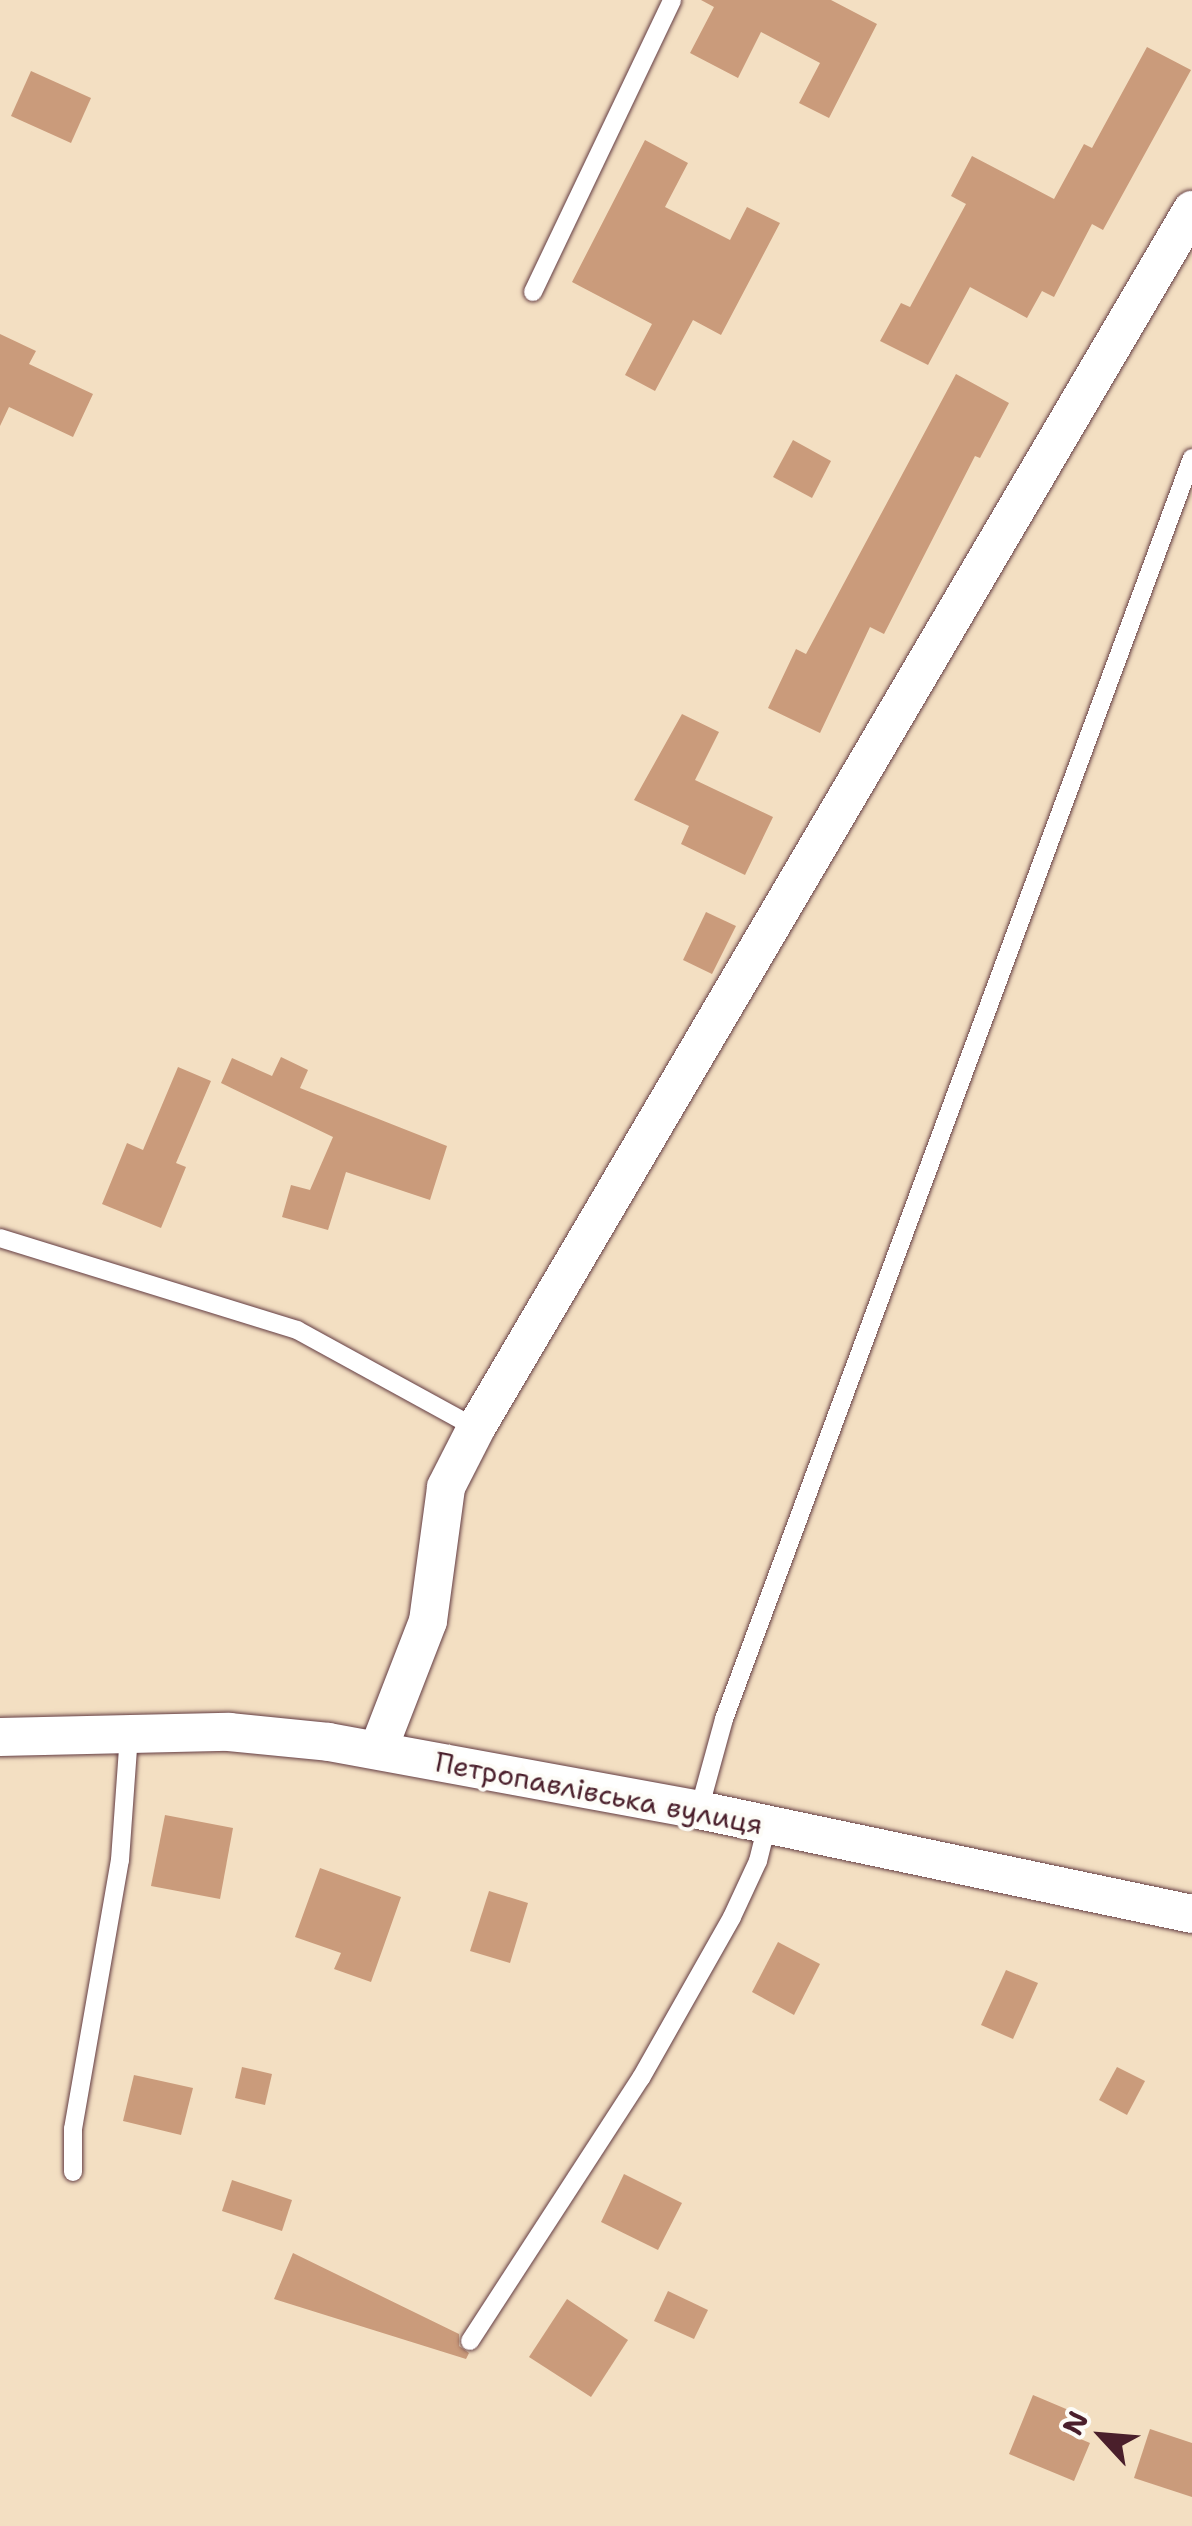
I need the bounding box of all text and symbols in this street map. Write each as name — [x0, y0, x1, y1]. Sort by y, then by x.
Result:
street label: Петропавлівська вулиця — [432, 1745, 766, 1841]
north arrow — [1052, 2386, 1152, 2486]
text: N — [1053, 2405, 1097, 2441]

